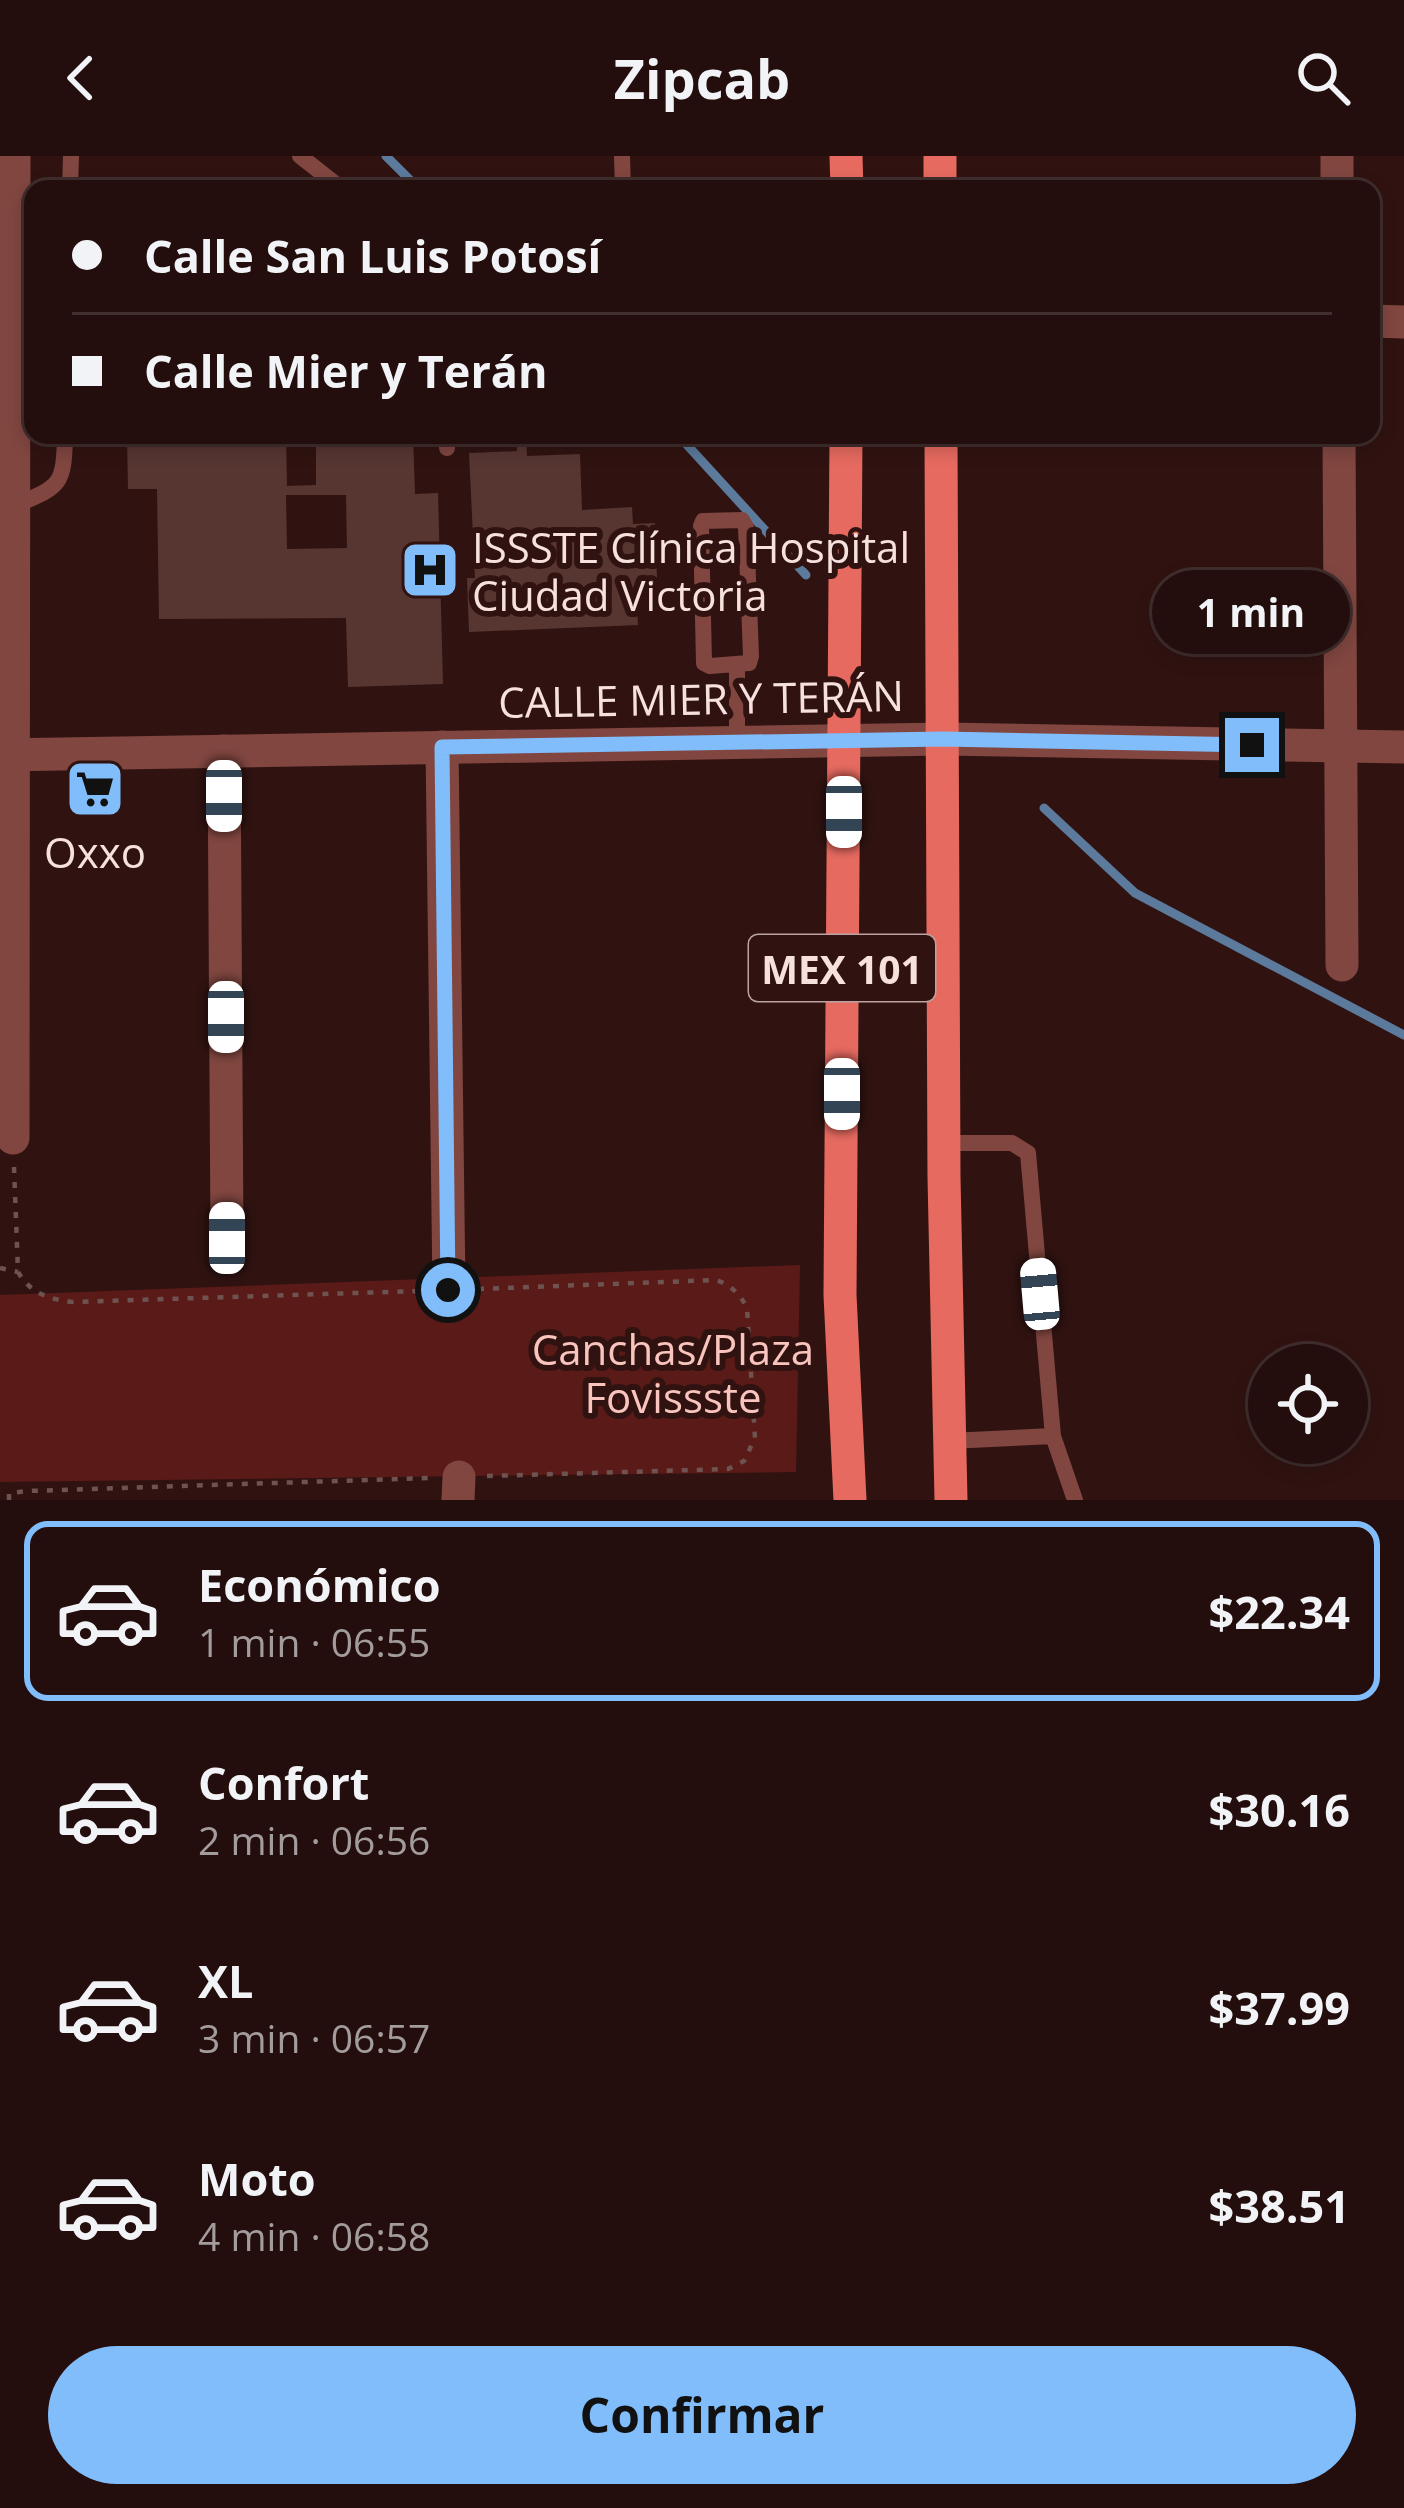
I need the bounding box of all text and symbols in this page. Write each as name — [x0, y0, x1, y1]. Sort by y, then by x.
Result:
text: Zipcab — [614, 41, 790, 115]
icon: back — [48, 45, 114, 111]
icon: search — [1290, 45, 1356, 111]
text: Calle San Luis Potosí — [144, 225, 601, 286]
text: Calle Mier y Terán — [144, 340, 548, 401]
place label: ISSSTE Clínica Hospital Ciudad Victoria — [472, 518, 910, 623]
hospital icon: ISSSTE Clínica Hospital Ciudad Victoria — [399, 539, 461, 601]
callout: 1 min — [1153, 571, 1351, 655]
text: 1 min — [1197, 585, 1305, 638]
street label: CALLE MIER Y TERÁN — [498, 666, 904, 730]
route end — [1225, 718, 1279, 772]
supermarket icon: Oxxo — [64, 758, 126, 820]
car — [206, 760, 242, 832]
car — [826, 776, 862, 848]
place label: Oxxo — [44, 823, 146, 880]
road number: MEX 101 — [749, 935, 935, 1001]
car — [208, 981, 244, 1053]
car — [824, 1058, 860, 1130]
car — [209, 1202, 245, 1274]
car — [1019, 1257, 1061, 1331]
route start — [421, 1263, 475, 1317]
park label: Canchas/Plaza Fovissste — [532, 1320, 814, 1425]
map controls — [1248, 1344, 1368, 1464]
button: locate — [1248, 1344, 1368, 1464]
text: Económico — [198, 1554, 441, 1615]
icon: car — [54, 1557, 162, 1665]
text: $22.34 — [1209, 1581, 1350, 1642]
text: 1 min · 06:55 — [198, 1615, 430, 1668]
text: Confort — [198, 1752, 369, 1813]
icon: car — [54, 1755, 162, 1863]
text: $30.16 — [1209, 1779, 1350, 1840]
text: 2 min · 06:56 — [198, 1813, 430, 1866]
text: XL — [198, 1950, 253, 2011]
icon: car — [54, 1953, 162, 2061]
text: $37.99 — [1209, 1977, 1350, 2038]
text: 3 min · 06:57 — [198, 2011, 430, 2064]
text: Moto — [198, 2148, 316, 2209]
icon: car — [54, 2151, 162, 2259]
text: $38.51 — [1209, 2175, 1350, 2236]
text: 4 min · 06:58 — [198, 2209, 430, 2262]
button: Confirmar — [48, 2346, 1356, 2484]

